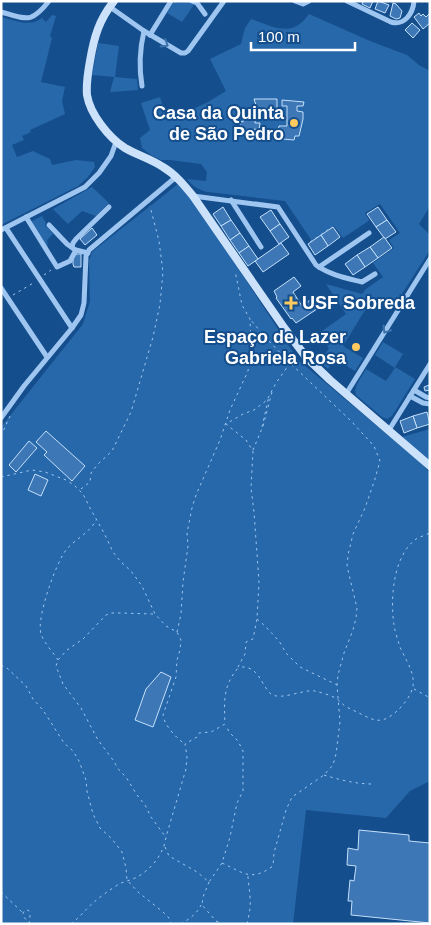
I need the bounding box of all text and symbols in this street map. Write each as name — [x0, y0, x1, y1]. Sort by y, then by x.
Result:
scale bar — [251, 20, 355, 52]
text: 100 m — [258, 28, 300, 45]
one-way arrow — [159, 38, 168, 47]
place label: Casa da Quinta de São Pedro — [153, 103, 285, 144]
marker: Casa da Quinta de São Pedro — [288, 117, 300, 129]
place label: USF Sobreda — [302, 293, 416, 313]
marker: USF Sobreda — [284, 296, 298, 310]
one-way arrow — [382, 324, 392, 333]
place label: Espaço de Lazer Gabriela Rosa — [204, 327, 347, 368]
marker: Espaço de Lazer Gabriela Rosa — [350, 341, 362, 353]

